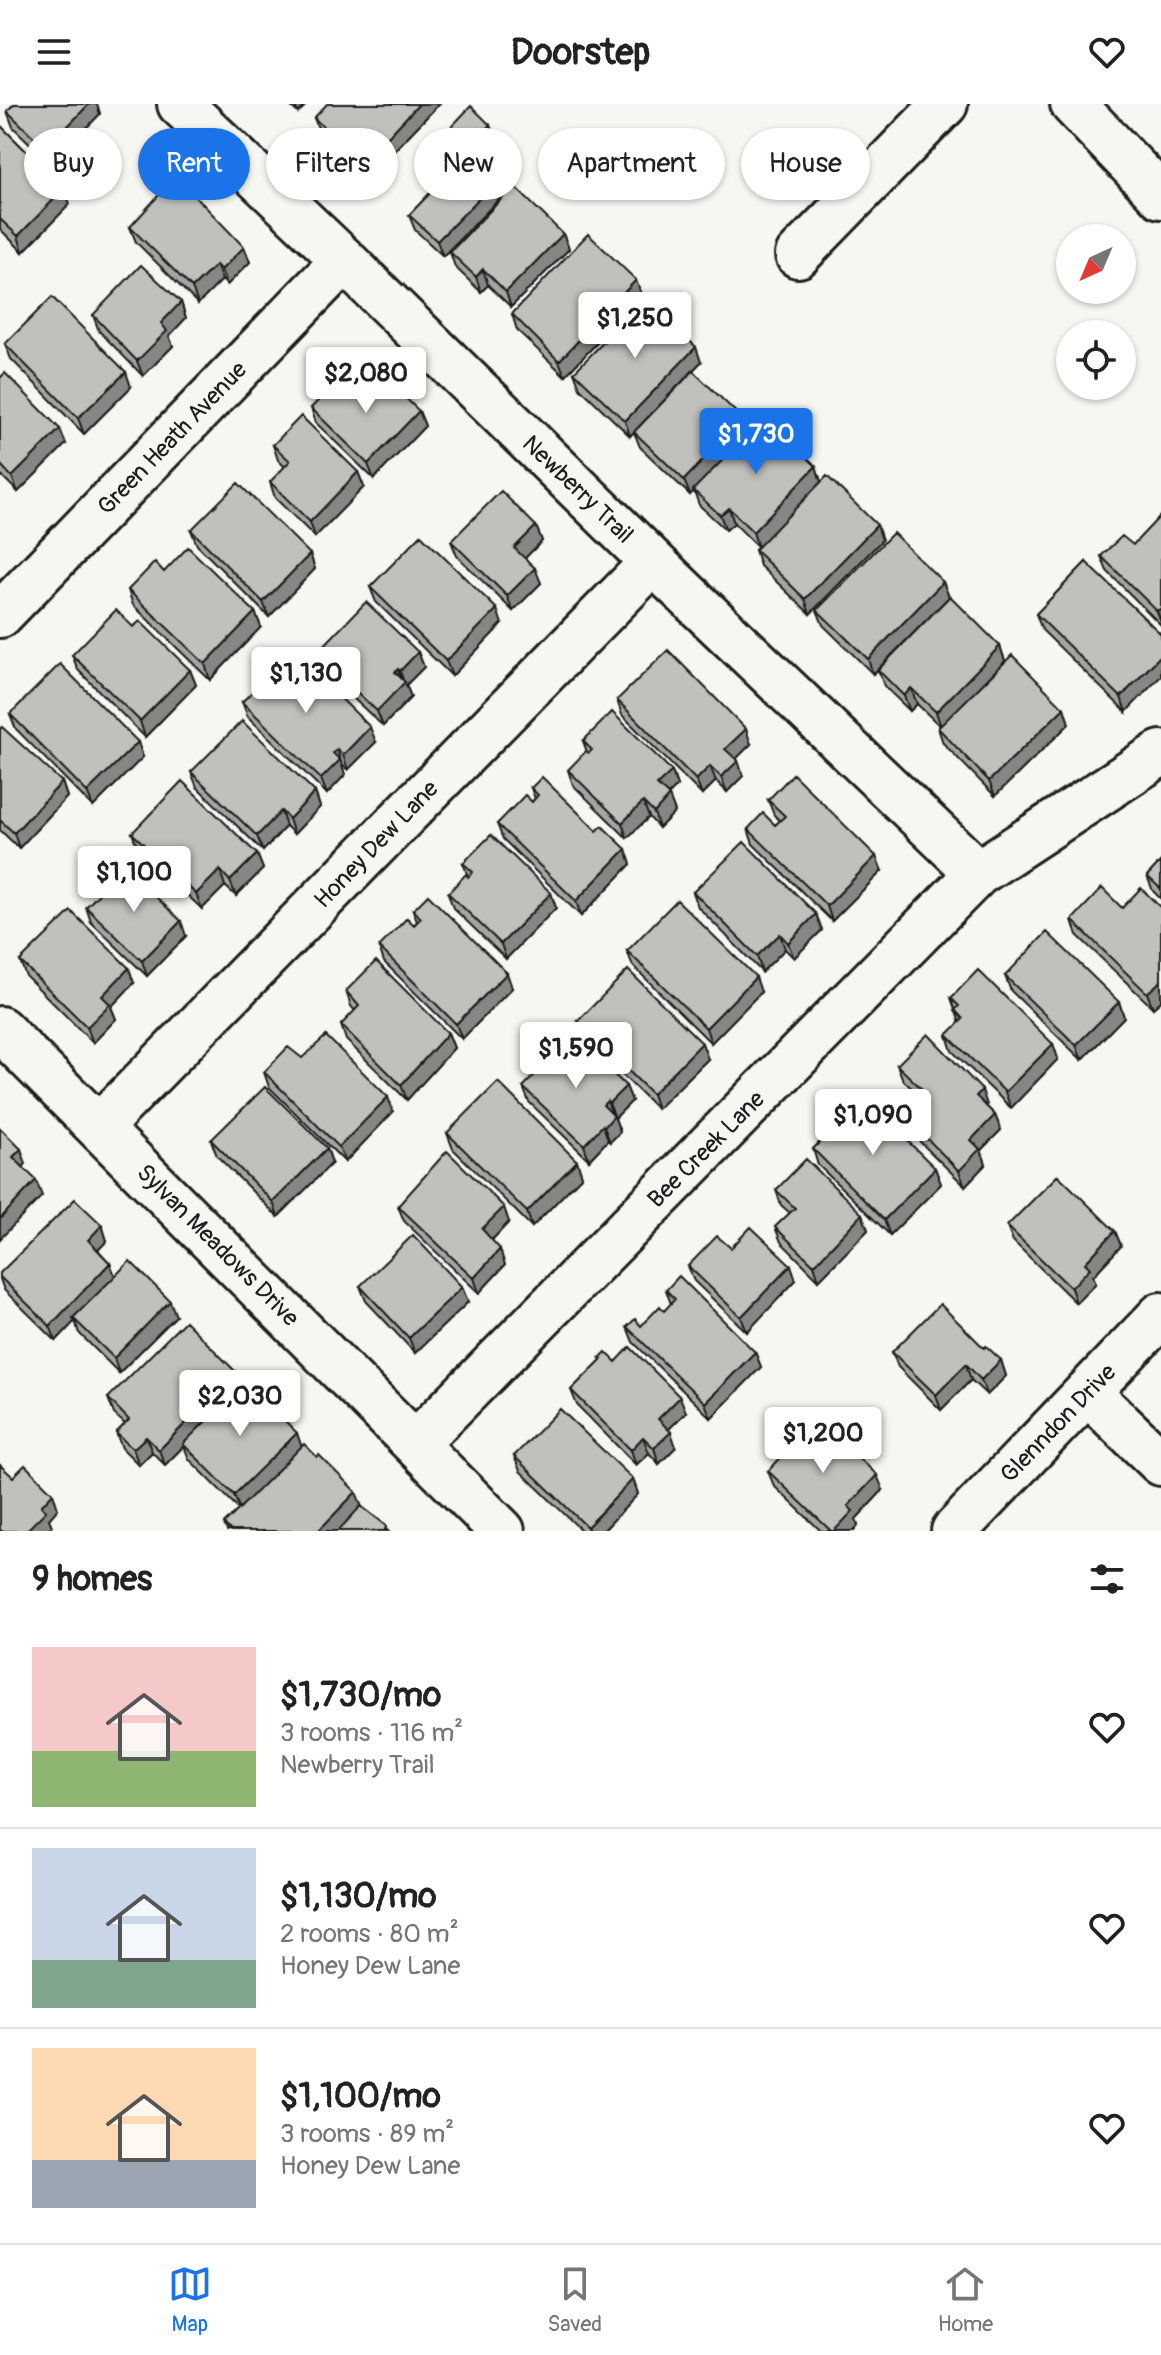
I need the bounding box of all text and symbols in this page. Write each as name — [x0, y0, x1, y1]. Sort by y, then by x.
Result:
icon: menu — [32, 30, 76, 74]
text: Doorstep — [511, 30, 650, 75]
icon: heart — [1085, 30, 1129, 74]
chip: Buy — [24, 128, 122, 200]
chip: Rent — [138, 128, 250, 200]
chip: Filters — [266, 128, 398, 200]
chip: New — [414, 128, 522, 200]
chip: Apartment — [538, 128, 725, 200]
chip: House — [741, 128, 870, 200]
north arrow — [1056, 224, 1136, 304]
map controls — [1056, 224, 1136, 400]
pin: $1,250 — [570, 292, 700, 360]
text: $1,250 — [596, 302, 674, 334]
button: locate — [1056, 320, 1136, 400]
pin: $2,080 — [301, 347, 431, 415]
street label: Green Heath Avenue — [92, 355, 253, 521]
text: $2,080 — [324, 357, 408, 389]
pin: $1,730 — [691, 408, 821, 476]
text: $1,730 — [718, 418, 794, 450]
street label: Newberry Trail — [516, 429, 639, 549]
pin: $1,130 — [241, 647, 371, 715]
text: $1,130 — [269, 657, 343, 689]
street label: Honey Dew Lane — [308, 774, 445, 914]
pin: $1,100 — [69, 846, 199, 914]
text: $1,100 — [96, 856, 172, 888]
pin: $1,590 — [511, 1022, 641, 1090]
text: $1,590 — [538, 1032, 614, 1064]
street label: Bee Creek Lane — [642, 1085, 771, 1214]
pin: $1,090 — [808, 1089, 938, 1157]
text: $1,090 — [833, 1099, 913, 1131]
street label: Sylvan Meadows Drive — [130, 1158, 305, 1333]
street label: Glenndon Drive — [994, 1358, 1122, 1489]
pin: $2,030 — [175, 1370, 305, 1438]
text: $2,030 — [197, 1380, 283, 1412]
pin: $1,200 — [758, 1407, 888, 1475]
text: $1,200 — [783, 1417, 863, 1449]
icon: filters — [1085, 1557, 1129, 1601]
text: 9 homes — [32, 1558, 152, 1601]
text: $1,730/mo — [280, 1674, 441, 1717]
icon: home — [96, 1679, 192, 1775]
icon: heart — [1085, 1705, 1129, 1749]
text: 3 rooms · 116 m² — [280, 1717, 463, 1749]
text: Newberry Trail — [280, 1749, 435, 1781]
text: $1,130/mo — [280, 1875, 437, 1918]
icon: home — [96, 1880, 192, 1976]
icon: heart — [1085, 1906, 1129, 1950]
text: 2 rooms · 80 m² — [280, 1918, 459, 1950]
text: Honey Dew Lane — [280, 1950, 460, 1982]
text: $1,100/mo — [280, 2075, 441, 2118]
icon: home — [96, 2080, 192, 2176]
icon: heart — [1085, 2106, 1129, 2150]
text: 3 rooms · 89 m² — [280, 2118, 454, 2150]
text: Honey Dew Lane — [280, 2150, 460, 2182]
tab: Map — [168, 2262, 212, 2338]
tab: Saved — [547, 2262, 602, 2338]
tab: Home — [938, 2262, 993, 2338]

